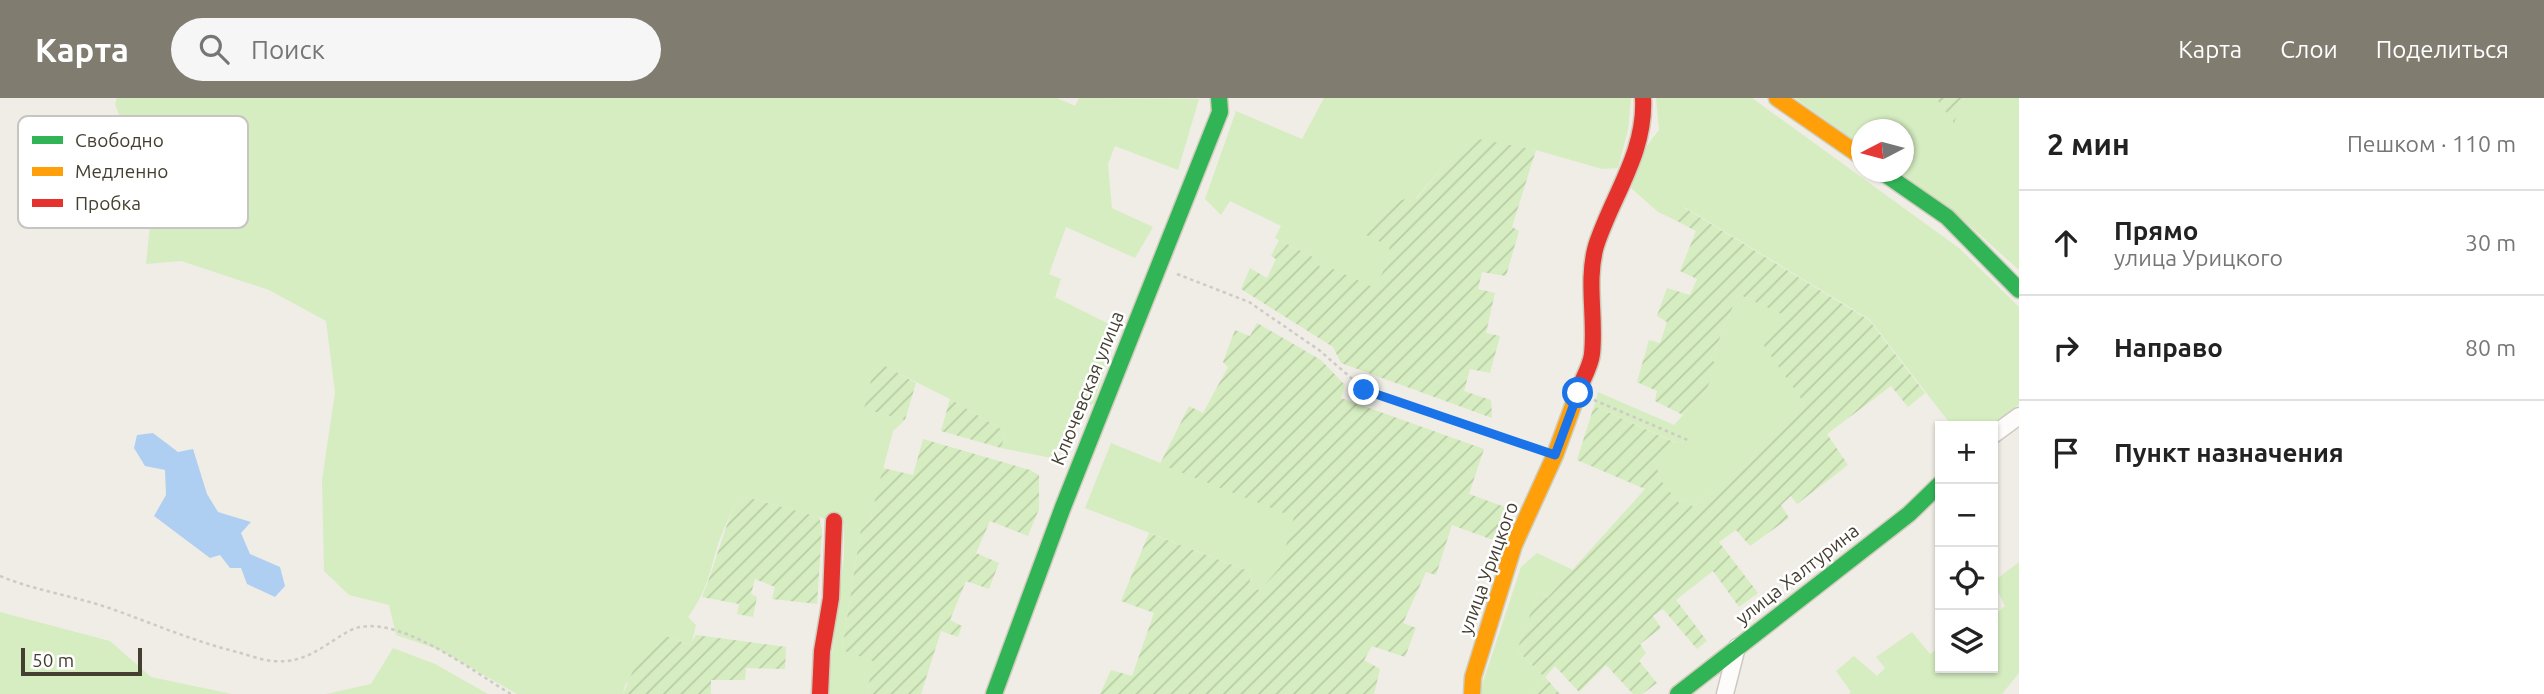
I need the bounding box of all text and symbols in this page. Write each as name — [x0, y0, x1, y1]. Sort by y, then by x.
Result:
search box — [171, 18, 661, 81]
icon: search — [195, 30, 233, 68]
text: Карта — [35, 31, 129, 68]
text: Поиск — [251, 35, 325, 64]
text: Карта — [2178, 36, 2242, 63]
text: Слои — [2280, 36, 2338, 63]
text: Поделиться — [2376, 36, 2509, 63]
legend — [18, 116, 248, 228]
north arrow — [1851, 119, 1914, 182]
text: 2 мин — [2047, 127, 2130, 161]
text: Свободно — [75, 129, 164, 151]
text: Пешком · 110 m — [2347, 131, 2516, 156]
text: Медленно — [75, 160, 168, 182]
text: Пробка — [75, 192, 141, 214]
text: Прямо — [2114, 216, 2198, 245]
icon: ahead — [2047, 224, 2085, 262]
text: 30 m — [2465, 230, 2516, 255]
text: улица Урицкого — [2114, 245, 2283, 270]
street label: Ключевская улица — [1046, 308, 1128, 468]
icon: right — [2047, 329, 2085, 367]
text: Направо — [2114, 333, 2223, 362]
text: 80 m — [2465, 335, 2516, 360]
route end — [1348, 374, 1379, 405]
route start — [1562, 377, 1593, 408]
map controls — [1935, 421, 1998, 673]
button: + — [1935, 421, 1998, 484]
icon: arrive — [2047, 434, 2085, 472]
text: Пункт назначения — [2114, 438, 2344, 467]
button: − — [1935, 484, 1998, 547]
street label: улица Урицкого — [1454, 499, 1522, 637]
street label: улица Халтурина — [1731, 519, 1863, 629]
button: locate — [1935, 547, 1998, 610]
button: layers — [1935, 610, 1998, 673]
scale bar — [21, 645, 142, 677]
text: 50 m — [32, 649, 74, 671]

